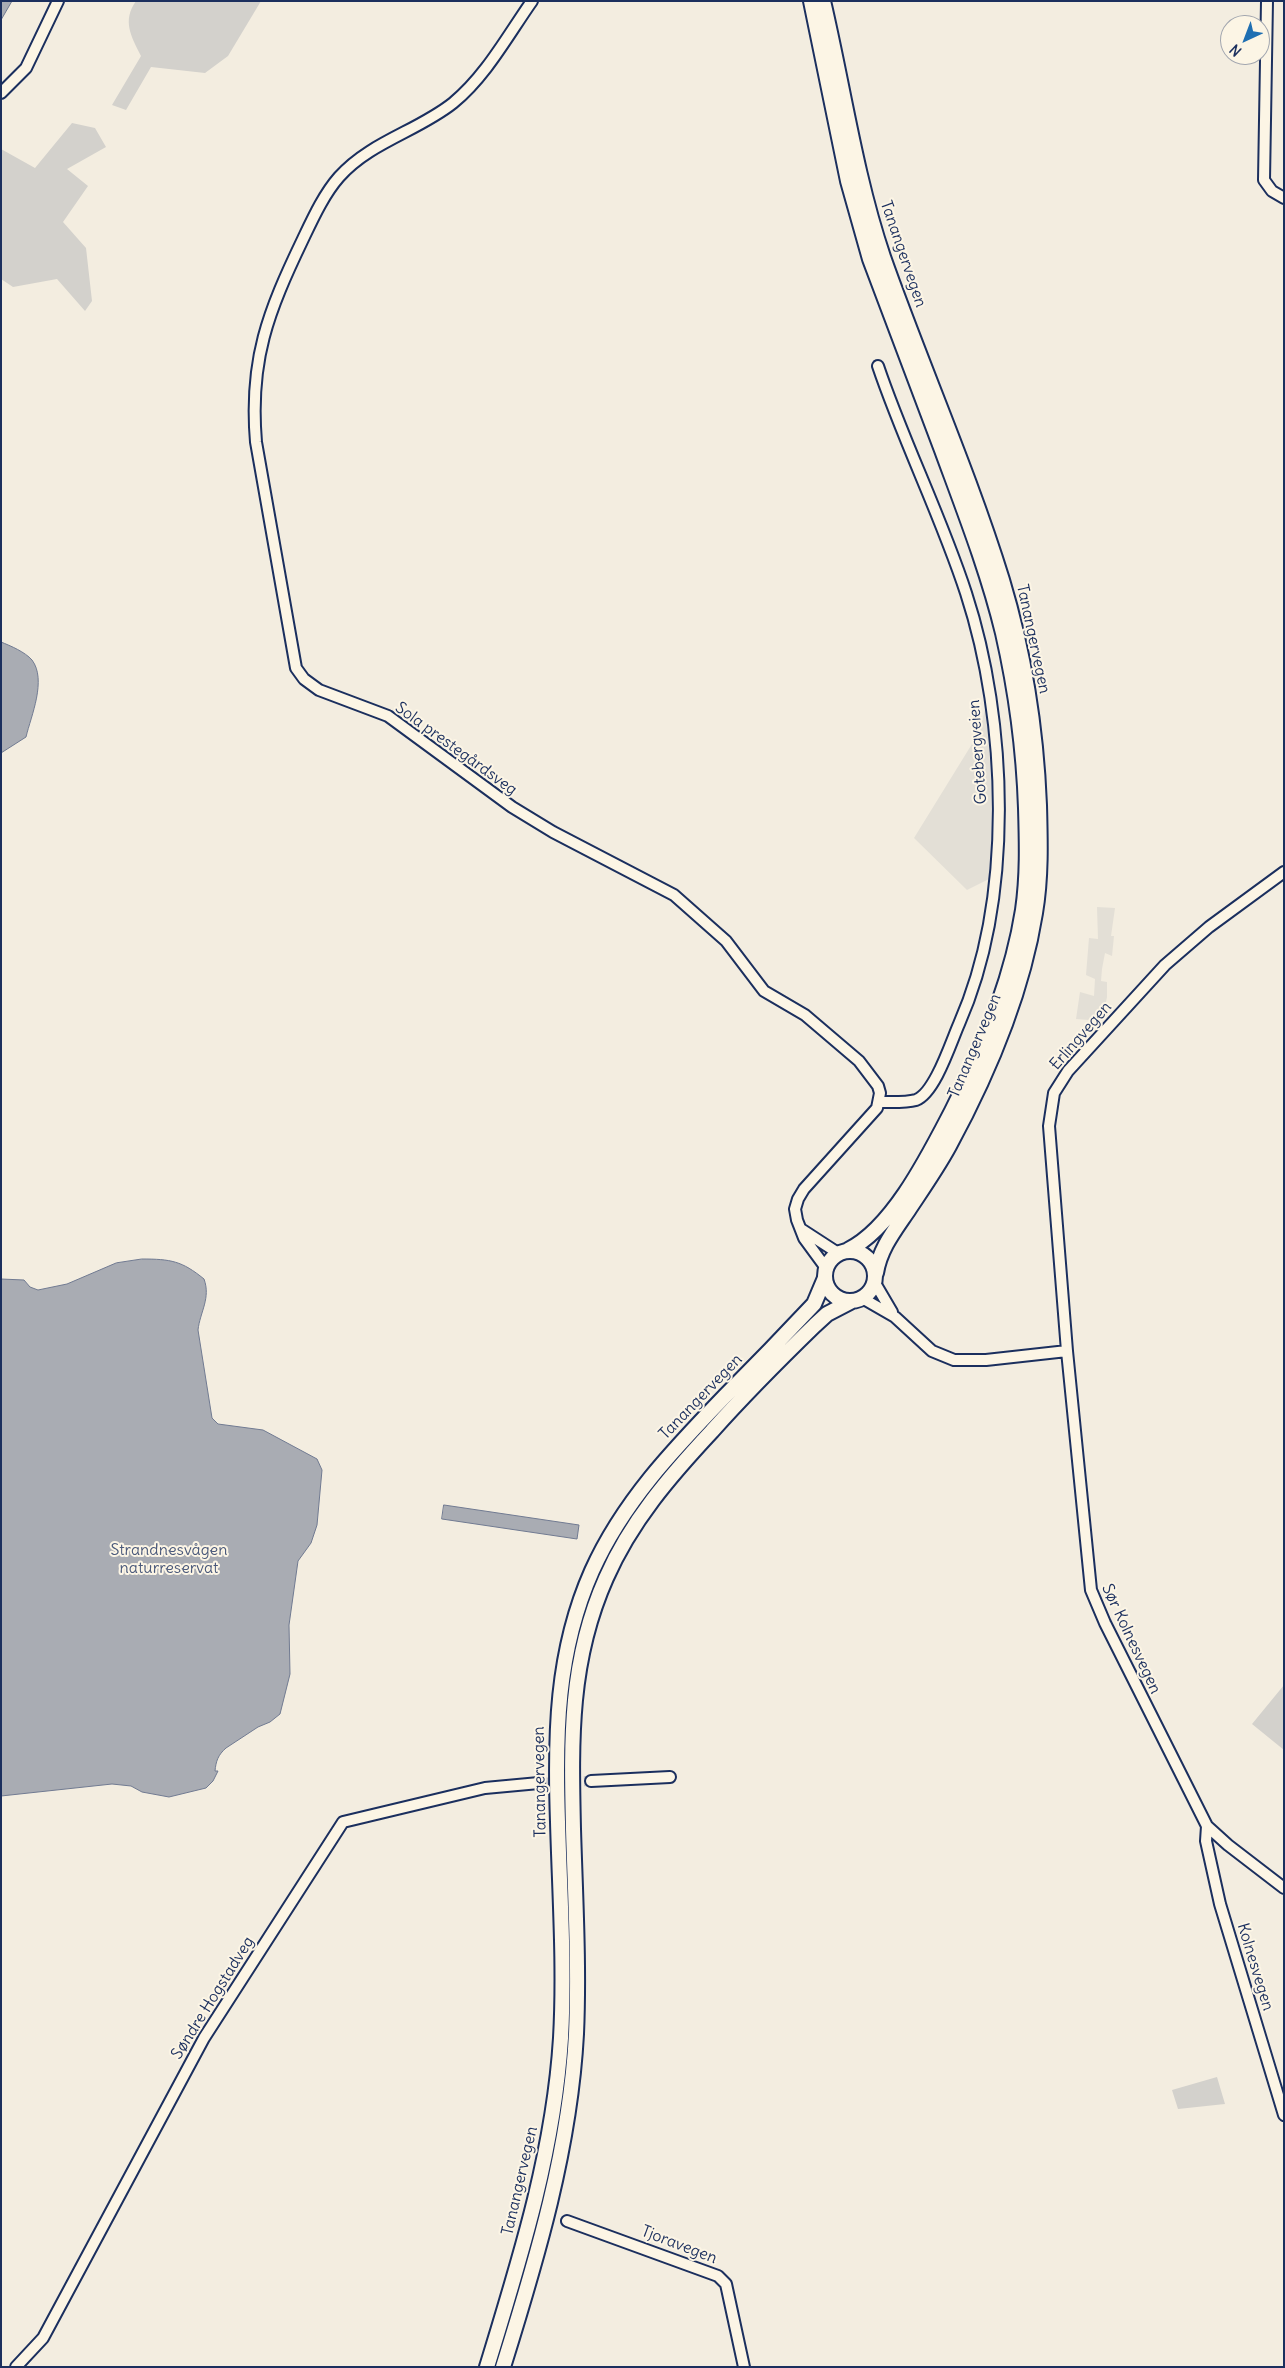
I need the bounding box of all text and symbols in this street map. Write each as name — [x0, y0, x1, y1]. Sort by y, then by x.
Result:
north arrow — [1220, 15, 1270, 65]
text: N — [1226, 40, 1245, 60]
street label: Tanangervegen — [876, 198, 930, 310]
street label: Tanangervegen — [1012, 583, 1054, 695]
street label: Sola prestegårdsveg — [391, 698, 521, 800]
street label: Gotebergveien — [965, 699, 991, 805]
street label: Tanangervegen — [944, 991, 1006, 1101]
street label: Erlingvegen — [1046, 998, 1116, 1074]
street label: Tanangervegen — [655, 1350, 747, 1444]
park label: Strandnesvågen naturreservat — [111, 1540, 227, 1578]
street label: Sør Kolnesvegen — [1097, 1581, 1165, 1697]
street label: Tanangervegen — [529, 1726, 551, 1838]
street label: Kolnesvegen — [1233, 1921, 1277, 2013]
street label: Søndre Hogstadveg — [168, 1933, 258, 2063]
street label: Tanangervegen — [498, 2125, 542, 2237]
street label: Tjoravegen — [638, 2222, 720, 2268]

